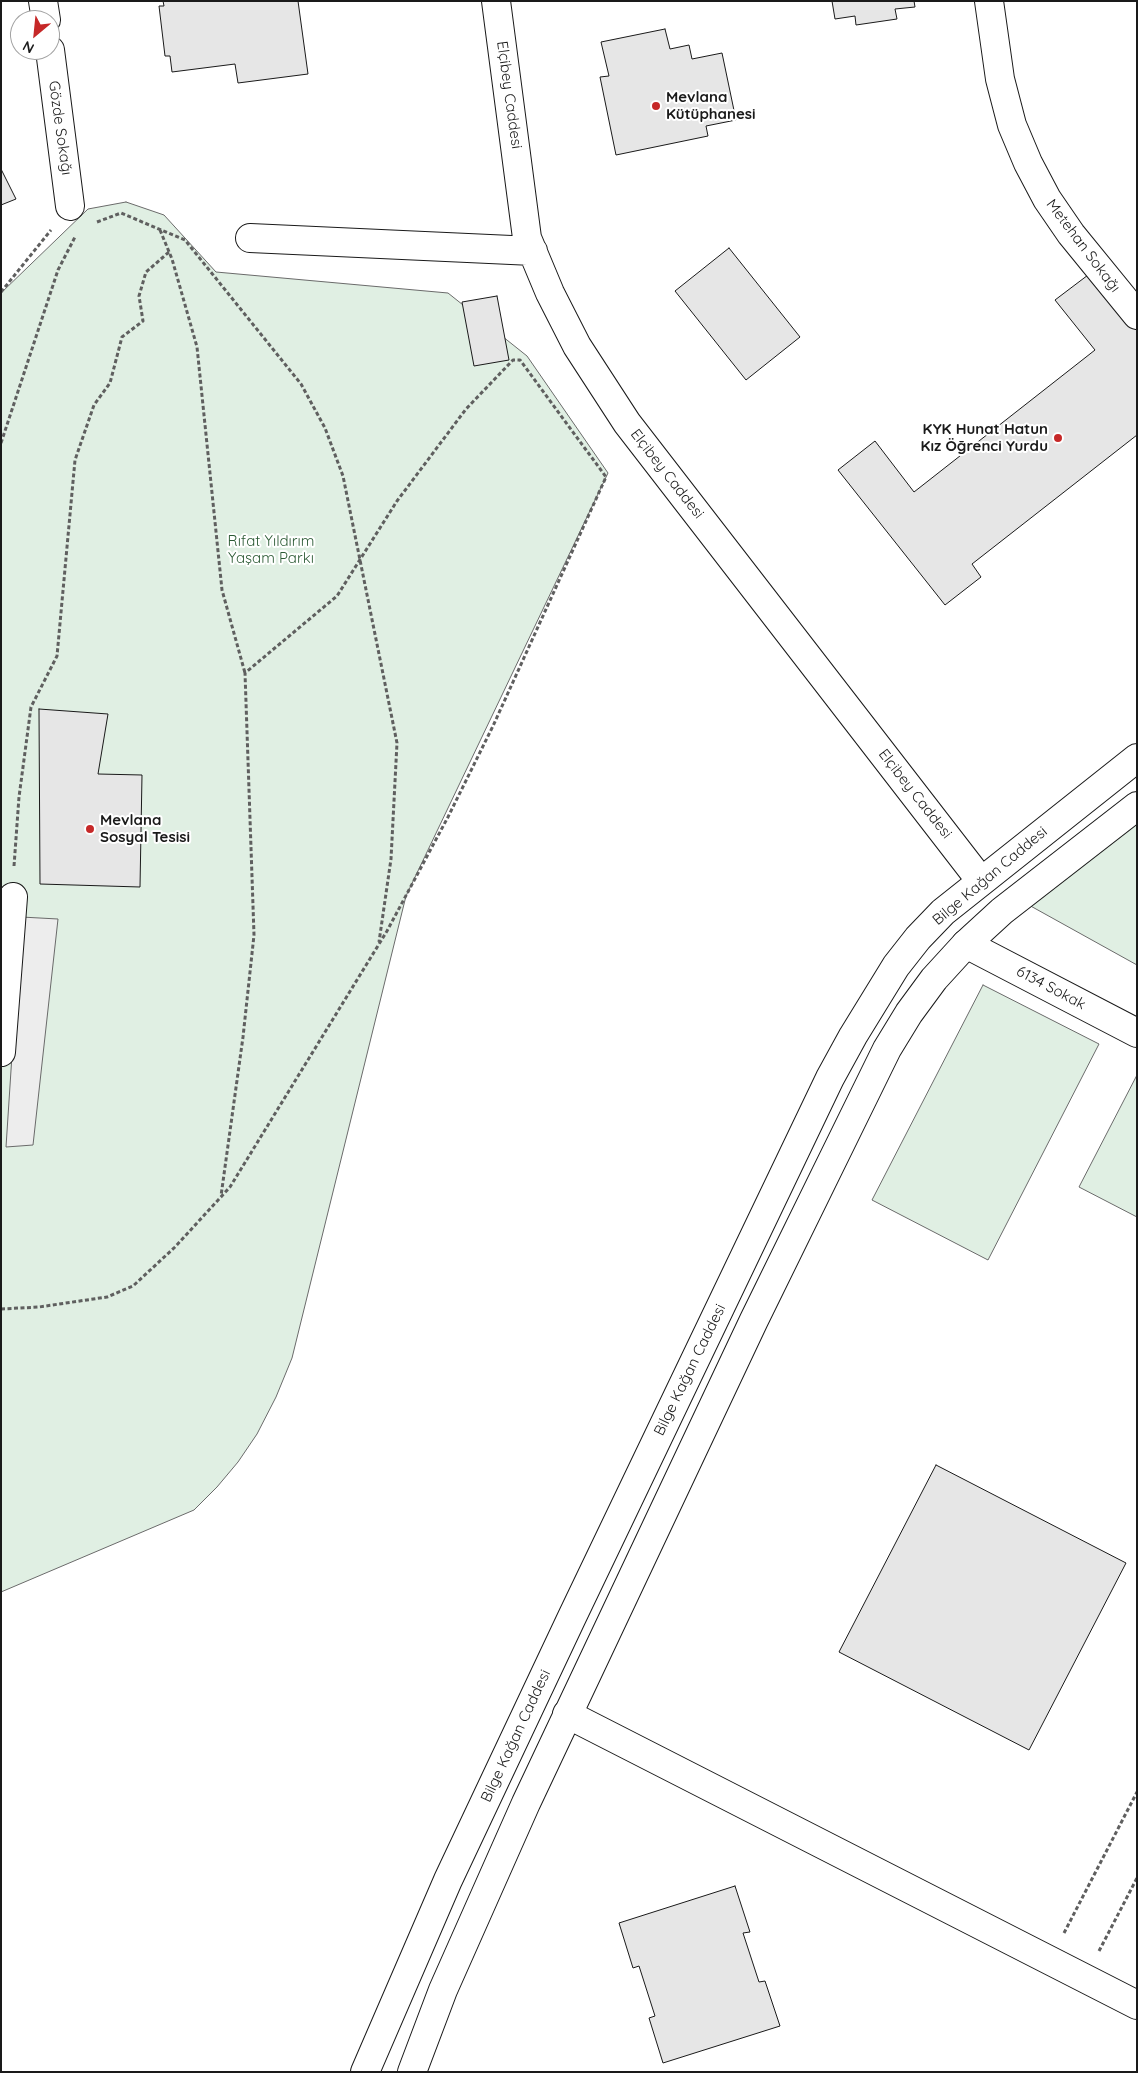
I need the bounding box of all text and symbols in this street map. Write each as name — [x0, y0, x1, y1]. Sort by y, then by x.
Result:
north arrow — [10, 10, 60, 60]
text: N — [20, 37, 37, 58]
street label: Elçibey Caddesi — [493, 40, 525, 150]
street label: Gözde Sokağı — [44, 80, 76, 176]
place label: Mevlana Kütüphanesi — [666, 88, 756, 123]
marker: Mevlana Kütüphanesi — [650, 100, 662, 112]
street label: Metehan Sokağı — [1042, 196, 1124, 296]
place label: KYK Hunat Hatun Kız Öğrenci Yurdu — [921, 420, 1048, 455]
street label: Elçibey Caddesi — [626, 426, 708, 522]
marker: KYK Hunat Hatun Kız Öğrenci Yurdu — [1052, 432, 1064, 444]
park label: Rıfat Yıldırım Yaşam Parkı — [228, 532, 314, 567]
street label: Elçibey Caddesi — [874, 746, 956, 842]
place label: Mevlana Sosyal Tesisi — [100, 811, 190, 846]
marker: Mevlana Sosyal Tesisi — [84, 823, 96, 835]
street label: Bilge Kağan Caddesi — [929, 823, 1051, 929]
street label: 6134 Sokak — [1013, 962, 1089, 1014]
street label: Bilge Kağan Caddesi — [650, 1301, 730, 1439]
street label: Bilge Kağan Caddesi — [477, 1667, 555, 1805]

